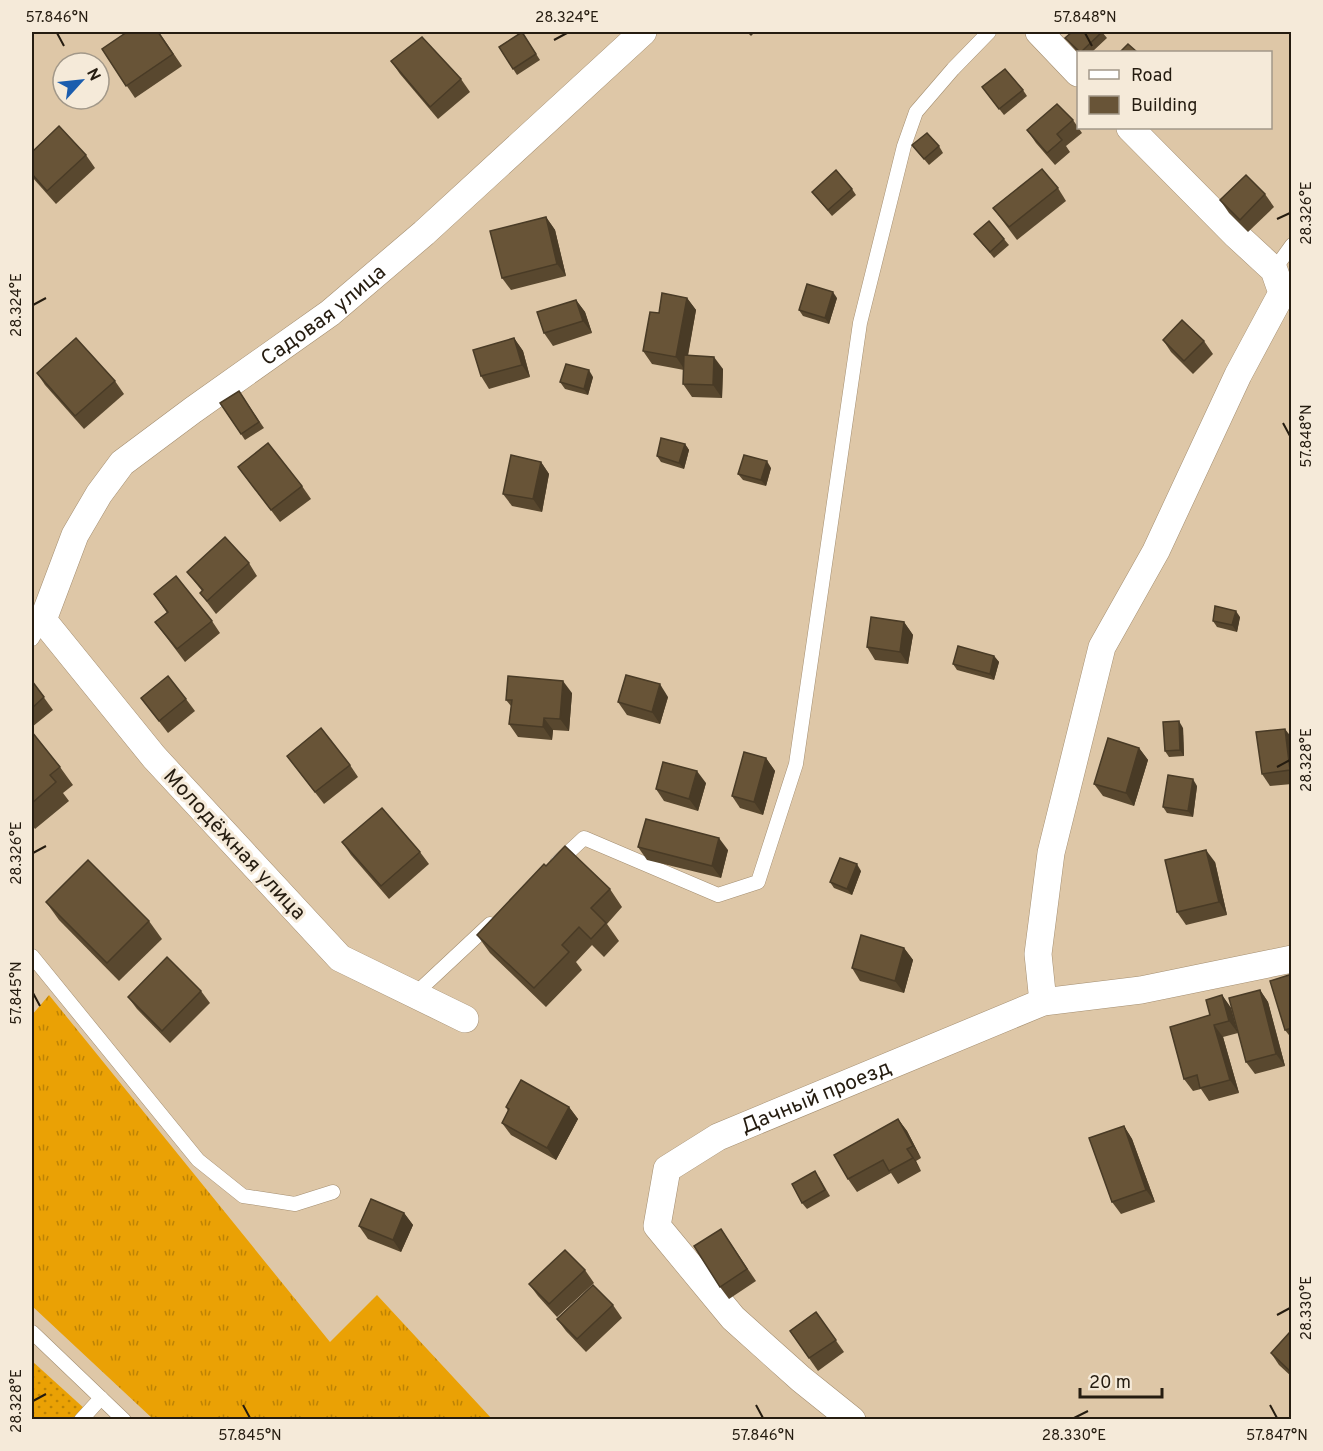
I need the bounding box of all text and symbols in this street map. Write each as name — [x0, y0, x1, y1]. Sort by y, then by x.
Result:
text: 57.846°N — [25, 9, 89, 28]
text: 28.324°E — [535, 9, 599, 28]
text: 57.848°N — [1053, 9, 1117, 28]
north arrow — [51, 51, 111, 111]
legend — [1077, 51, 1272, 129]
text: N — [81, 65, 104, 85]
text: Road — [1131, 65, 1173, 88]
text: Building — [1131, 95, 1197, 118]
text: 28.326°E — [1298, 181, 1317, 245]
street label: Садовая улица — [256, 259, 392, 373]
text: 28.324°E — [8, 273, 27, 337]
text: 57.848°N — [1298, 404, 1317, 468]
text: 28.328°E — [1298, 728, 1317, 792]
street label: Молодёжная улица — [157, 764, 311, 926]
text: 28.326°E — [8, 821, 27, 885]
text: 57.845°N — [8, 961, 27, 1025]
street label: Дачный проезд — [737, 1054, 896, 1141]
text: 28.330°E — [1298, 1276, 1317, 1340]
scale bar — [1080, 1361, 1162, 1399]
text: 28.328°E — [8, 1369, 27, 1433]
text: 20 m — [1089, 1372, 1131, 1395]
text: 57.845°N — [218, 1427, 282, 1446]
text: 57.846°N — [731, 1427, 795, 1446]
text: 28.330°E — [1042, 1427, 1106, 1446]
text: 57.847°N — [1246, 1427, 1308, 1446]

